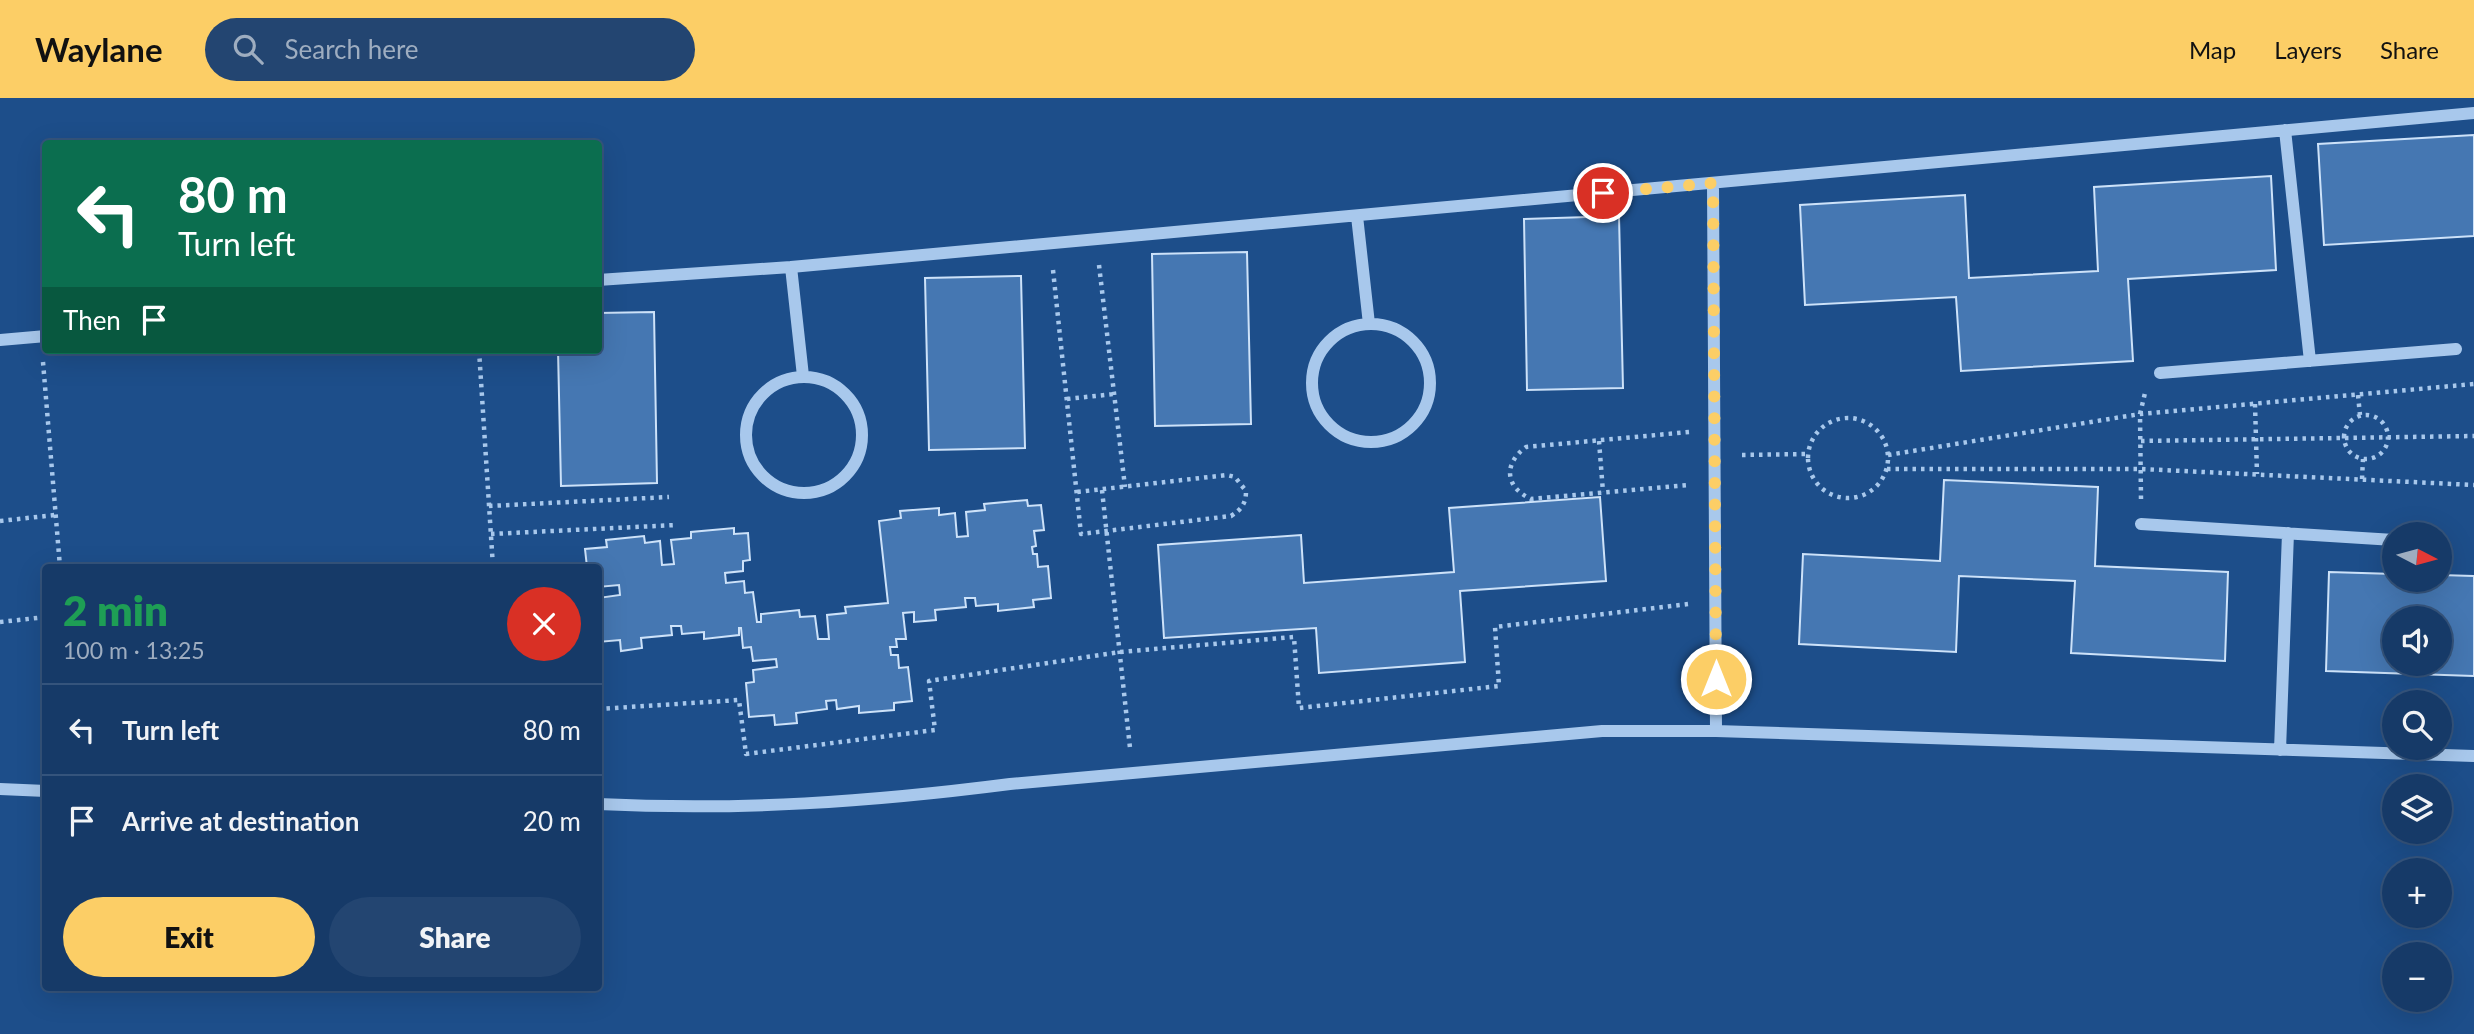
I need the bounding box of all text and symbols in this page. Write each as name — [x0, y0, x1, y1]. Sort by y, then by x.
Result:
search box — [205, 18, 695, 81]
text: Waylane — [35, 29, 163, 69]
icon: search — [229, 30, 267, 68]
text: Search here — [285, 33, 419, 65]
text: Map — [2189, 35, 2236, 64]
text: Layers — [2274, 35, 2342, 64]
text: Share — [2380, 35, 2439, 64]
pin — [1573, 163, 1633, 223]
text: 80 m — [178, 165, 288, 223]
icon: left — [63, 168, 154, 259]
icon: arrive — [1584, 174, 1622, 212]
text: Turn left — [178, 224, 295, 263]
icon: arrive — [135, 301, 173, 339]
text: Then — [63, 304, 121, 336]
north arrow — [2382, 522, 2452, 592]
map controls — [2382, 522, 2452, 1012]
text: 2 min — [63, 585, 168, 635]
button: close — [507, 587, 581, 661]
button: sound — [2382, 606, 2452, 676]
text: 100 m · 13:25 — [63, 636, 205, 664]
position arrow — [1679, 642, 1753, 716]
button: search — [2382, 690, 2452, 760]
icon: left — [63, 711, 101, 749]
text: Turn left — [122, 714, 219, 746]
text: 80 m — [523, 714, 581, 746]
button: layers — [2382, 774, 2452, 844]
icon: arrive — [63, 802, 101, 840]
text: Arrive at destination — [122, 805, 359, 837]
text: 20 m — [523, 805, 581, 837]
button: + — [2382, 858, 2452, 928]
button: Exit — [63, 897, 315, 977]
button: Share — [329, 897, 581, 977]
button: − — [2382, 942, 2452, 1012]

